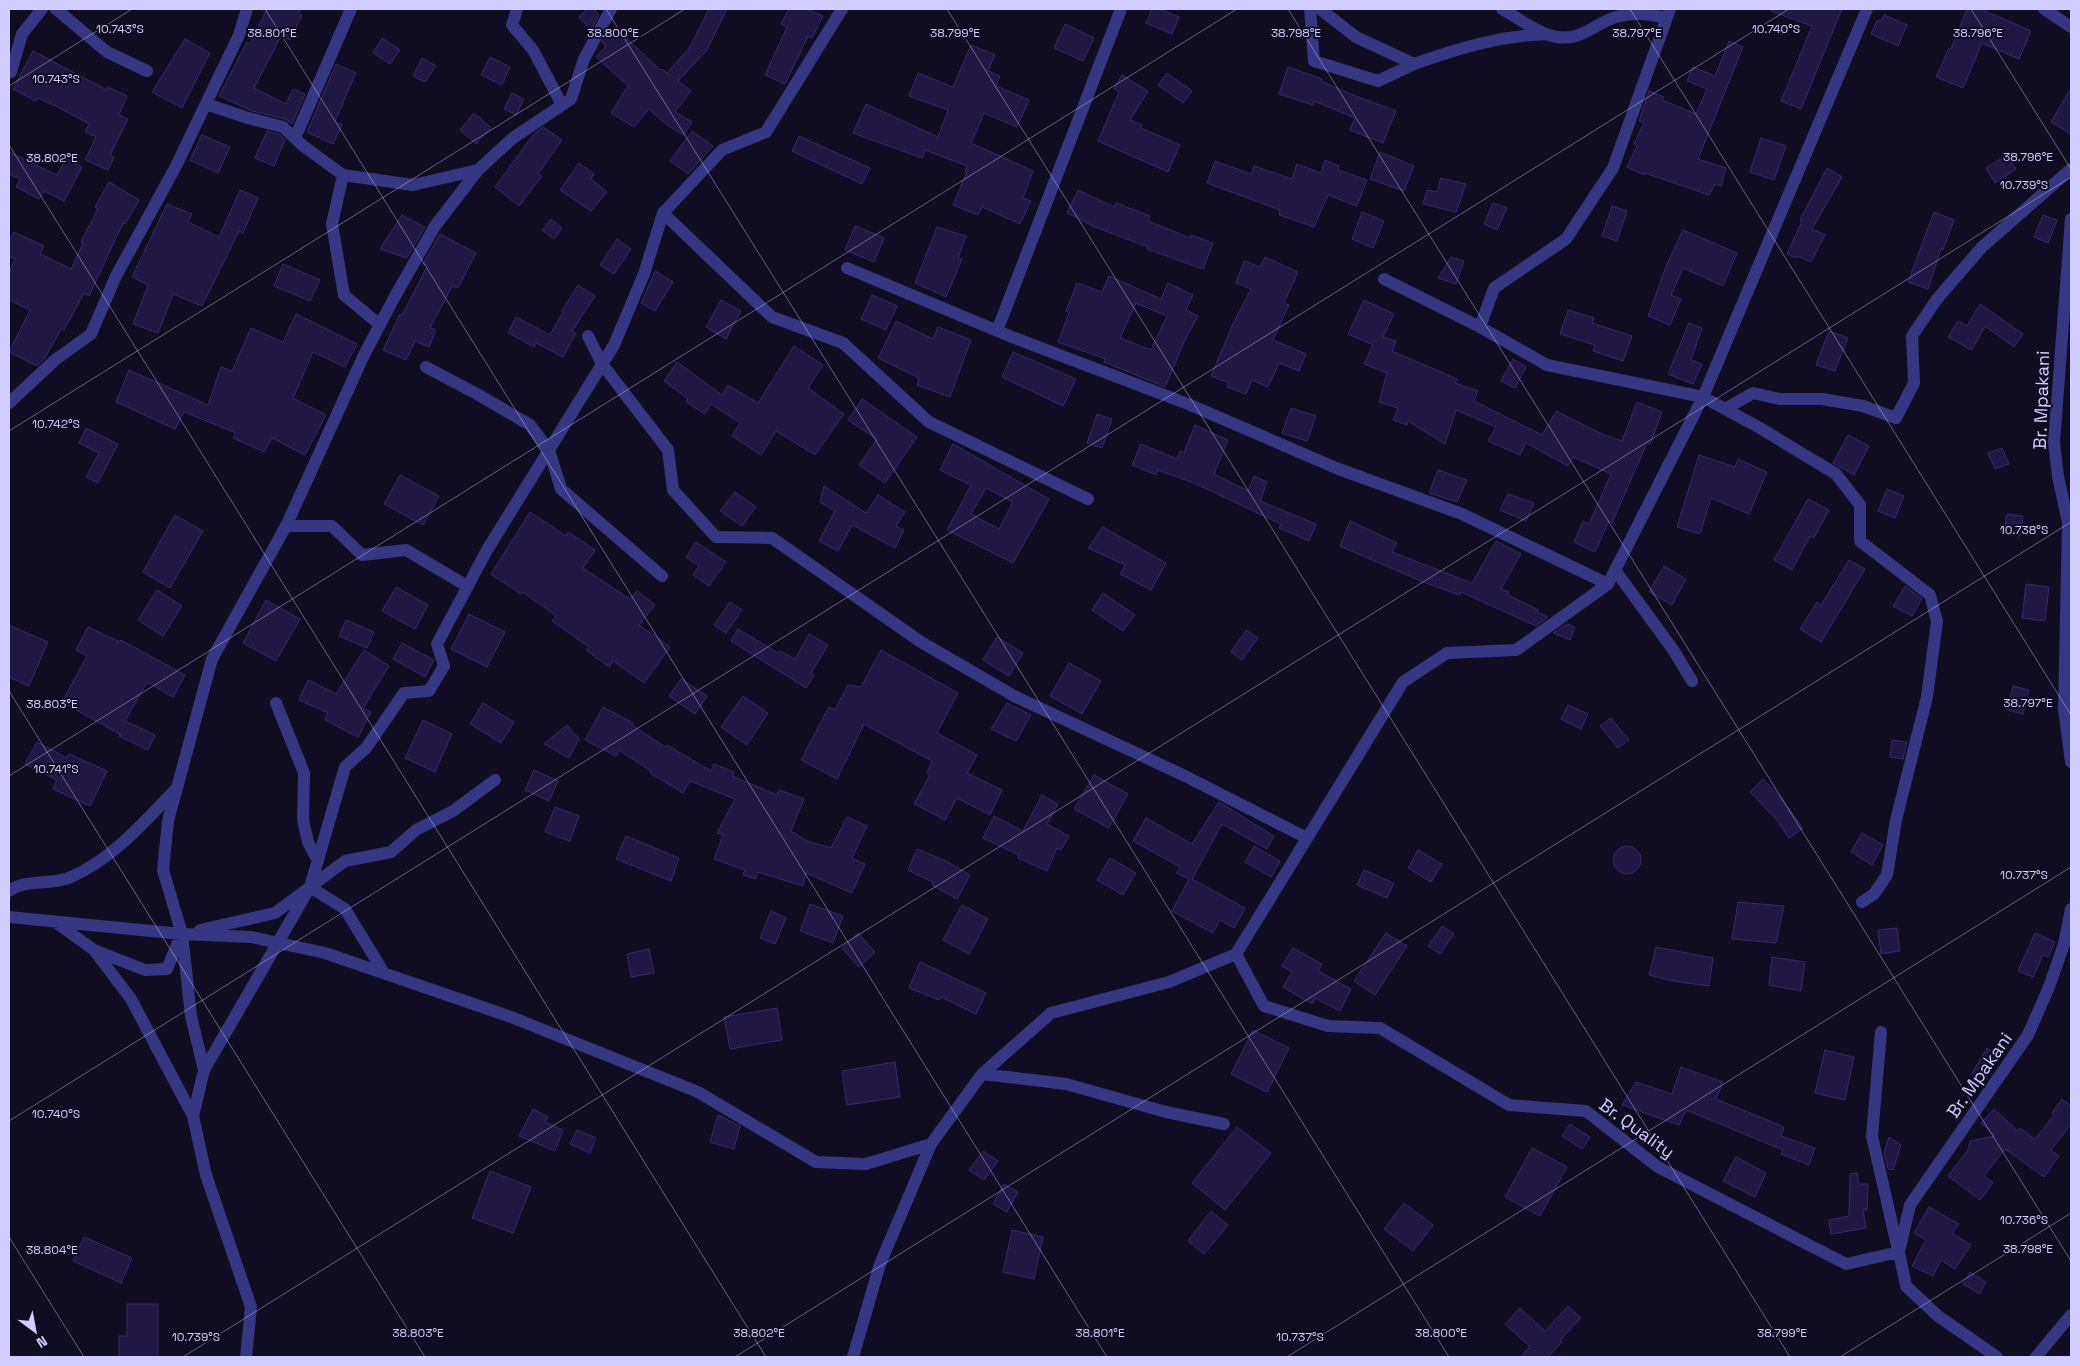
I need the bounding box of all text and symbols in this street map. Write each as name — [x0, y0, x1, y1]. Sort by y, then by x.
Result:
text: 10.743°S — [96, 21, 144, 37]
text: 10.740°S — [1752, 21, 1800, 37]
text: 38.801°E — [247, 25, 297, 41]
text: 38.800°E — [587, 25, 639, 41]
text: 38.799°E — [930, 25, 980, 41]
text: 38.798°E — [1271, 25, 1321, 41]
text: 38.797°E — [1612, 25, 1662, 41]
text: 38.796°E — [1953, 25, 2003, 41]
text: 10.743°S — [32, 71, 80, 87]
text: 38.796°E — [2003, 149, 2053, 165]
text: 38.802°E — [26, 150, 78, 166]
text: 10.739°S — [2000, 177, 2048, 193]
street label: Br. Mpakani — [2028, 350, 2054, 450]
text: 10.742°S — [32, 416, 80, 432]
text: 10.738°S — [2000, 522, 2048, 538]
text: 38.797°E — [2003, 695, 2053, 711]
text: 38.803°E — [26, 696, 78, 712]
text: 10.741°S — [33, 761, 79, 777]
text: 10.737°S — [2000, 867, 2048, 883]
street label: Br. Mpakani — [1941, 1028, 2017, 1122]
street label: Br. Quality — [1595, 1093, 1679, 1163]
text: 10.740°S — [32, 1106, 80, 1122]
text: 10.736°S — [2000, 1212, 2048, 1228]
text: 38.798°E — [2003, 1241, 2053, 1257]
text: 38.804°E — [26, 1242, 78, 1258]
north arrow — [10, 1306, 60, 1356]
text: 38.803°E — [392, 1325, 444, 1341]
text: 38.802°E — [733, 1325, 785, 1341]
text: 38.801°E — [1075, 1325, 1125, 1341]
text: 38.800°E — [1415, 1325, 1467, 1341]
text: 38.799°E — [1757, 1325, 1807, 1341]
text: 10.739°S — [172, 1329, 220, 1345]
text: 10.737°S — [1276, 1329, 1324, 1345]
text: N — [33, 1332, 51, 1352]

